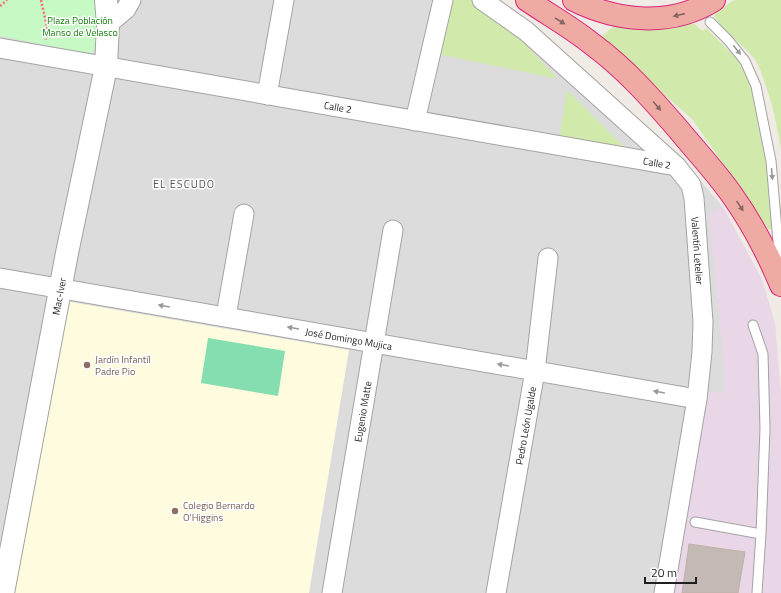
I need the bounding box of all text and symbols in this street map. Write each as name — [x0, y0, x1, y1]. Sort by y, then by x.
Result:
one-way arrow — [672, 12, 685, 18]
park label: Plaza Población Manso de Velasco — [42, 13, 118, 40]
one-way arrow — [554, 17, 566, 24]
one-way arrow — [732, 45, 741, 56]
street label: Calle 2 — [323, 97, 353, 117]
one-way arrow — [653, 100, 662, 111]
street label: Calle 2 — [642, 153, 672, 172]
one-way arrow — [769, 168, 776, 180]
district label: EL ESCUDO — [153, 176, 215, 192]
one-way arrow — [736, 201, 743, 212]
street label: Valentín Letelier — [688, 216, 708, 286]
street label: Mac-Iver — [48, 276, 70, 316]
one-way arrow — [158, 302, 171, 308]
street label: José Domingo Mujica — [304, 324, 393, 353]
one-way arrow — [286, 325, 299, 331]
place label: Jardín Infantíl Padre Pio — [95, 352, 151, 379]
marker: Jardín Infantíl Padre Pio — [82, 360, 92, 370]
one-way arrow — [497, 362, 509, 368]
street label: Eugenio Matte — [350, 380, 375, 443]
street label: Pedro León Ugalde — [511, 385, 540, 466]
one-way arrow — [653, 389, 665, 395]
place label: Colegio Bernardo O'Higgins — [183, 498, 255, 525]
marker: Colegio Bernardo O'Higgins — [170, 506, 180, 516]
scale bar — [645, 559, 696, 585]
text: 20 m — [651, 563, 677, 582]

